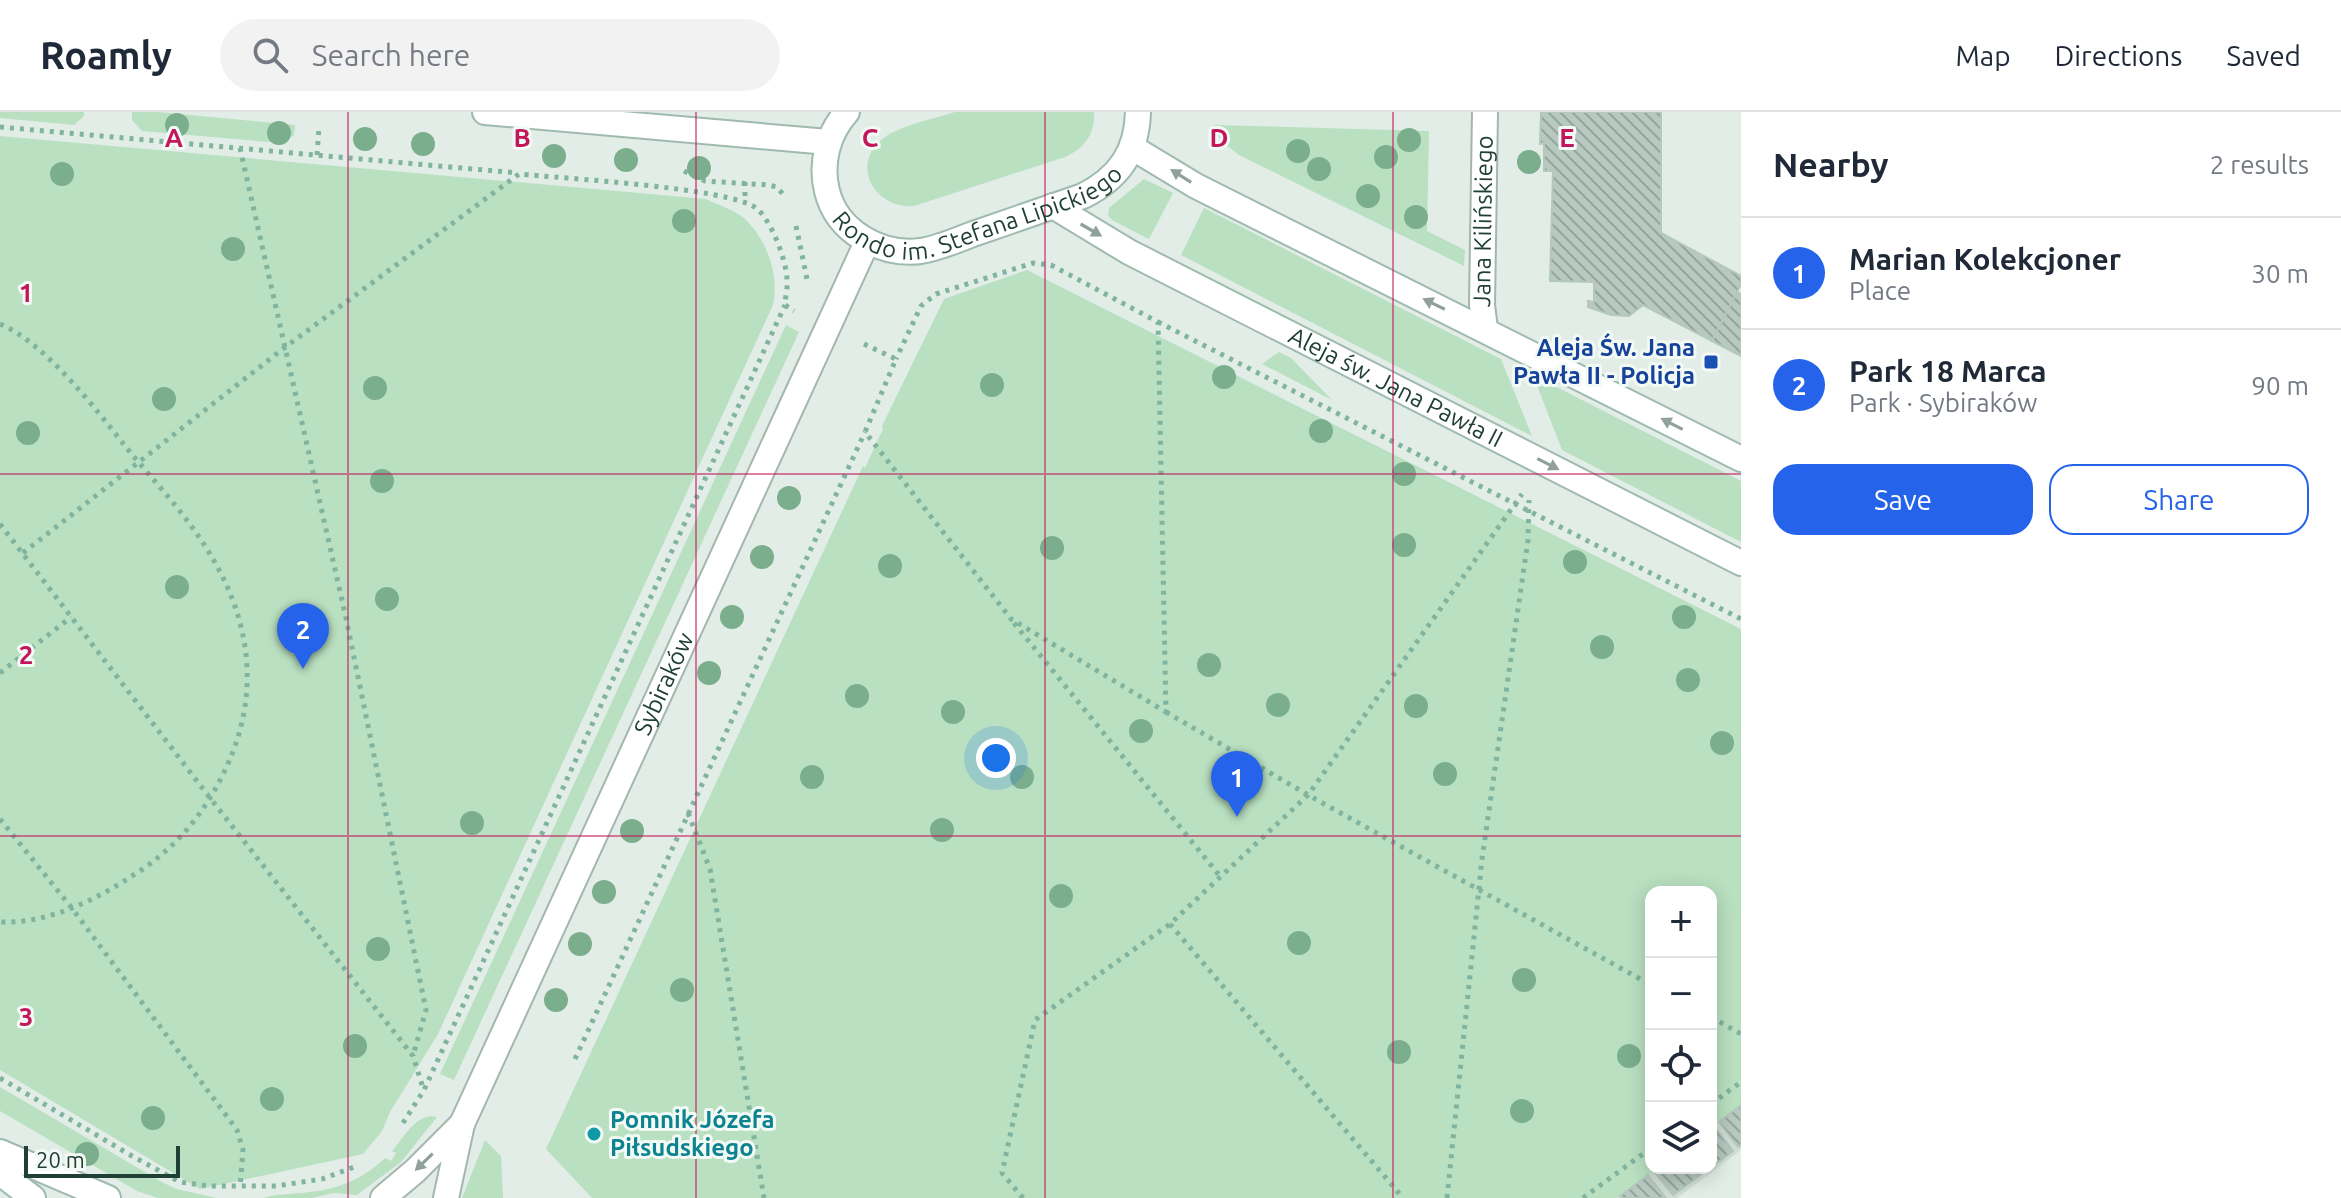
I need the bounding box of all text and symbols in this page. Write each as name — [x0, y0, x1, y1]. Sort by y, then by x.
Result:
search box — [220, 19, 780, 91]
icon: search — [248, 33, 292, 77]
text: Roamly — [40, 34, 172, 76]
text: Search here — [312, 38, 470, 72]
text: Map — [1955, 40, 2011, 71]
text: Directions — [2055, 40, 2182, 71]
text: Saved — [2226, 40, 2301, 71]
text: A — [165, 123, 184, 152]
text: B — [513, 123, 531, 152]
text: C — [862, 123, 879, 152]
text: D — [1210, 123, 1228, 152]
text: E — [1559, 123, 1575, 152]
street label: Jana Kilińskiego — [1468, 135, 1498, 307]
text: Nearby — [1773, 145, 1888, 183]
text: 2 results — [2210, 150, 2309, 179]
street label: Rondo im. Stefana Lipickiego — [827, 160, 1127, 265]
one-way arrow — [1170, 170, 1192, 184]
one-way arrow — [1079, 223, 1102, 237]
text: Marian Kolekcjoner — [1849, 242, 2121, 276]
text: 1 — [1792, 259, 1806, 288]
text: 30 m — [2251, 259, 2309, 288]
text: Place — [1849, 276, 1911, 305]
text: 1 — [19, 278, 33, 307]
one-way arrow — [1422, 297, 1445, 311]
street label: Aleja św. Jana Pawła II — [1285, 322, 1507, 453]
place label: Aleja Św. Jana Pawła II - Policja — [1513, 333, 1695, 389]
marker: Aleja Św. Jana Pawła II - Policja — [1702, 353, 1720, 371]
text: Park 18 Marca — [1849, 354, 2047, 388]
text: 2 — [1792, 371, 1806, 400]
text: 90 m — [2251, 371, 2309, 400]
text: Park · Sybiraków — [1849, 388, 2037, 417]
one-way arrow — [1660, 417, 1683, 431]
one-way arrow — [1536, 458, 1559, 471]
button: Save — [1773, 464, 2033, 535]
button: Share — [2049, 464, 2309, 535]
pin: 2 — [277, 603, 329, 669]
street label: Sybiraków — [629, 628, 699, 739]
text: 2 — [19, 640, 33, 669]
your location — [976, 738, 1016, 778]
pin: 1 — [1211, 751, 1263, 817]
map controls — [1645, 886, 1717, 1174]
button: + — [1645, 886, 1717, 958]
button: − — [1645, 958, 1717, 1030]
text: 3 — [19, 1002, 33, 1031]
button: locate — [1645, 1030, 1717, 1102]
button: layers — [1645, 1102, 1717, 1174]
place label: Pomnik Józefa Piłsudskiego — [610, 1106, 775, 1161]
marker: Pomnik Józefa Piłsudskiego — [585, 1125, 603, 1143]
scale bar — [24, 1142, 180, 1178]
text: 20 m — [36, 1147, 85, 1172]
one-way arrow — [415, 1153, 434, 1171]

